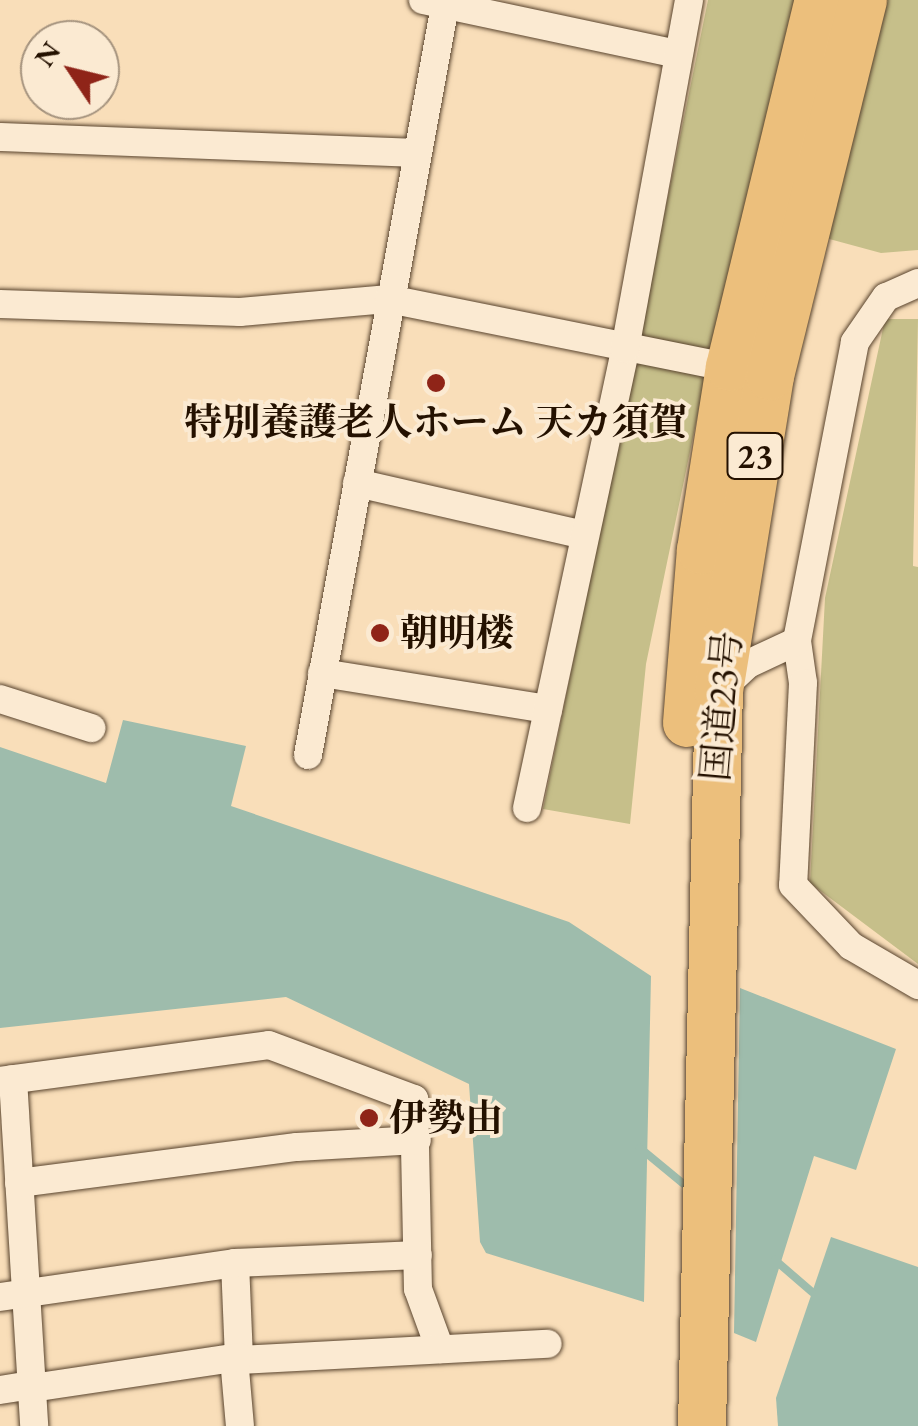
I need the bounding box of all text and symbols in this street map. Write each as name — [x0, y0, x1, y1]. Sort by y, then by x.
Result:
north arrow — [20, 20, 120, 120]
text: N — [26, 34, 68, 74]
marker: 特別養護老人ホーム 天カ須賀 — [425, 372, 447, 394]
place label: 特別養護老人ホーム 天カ須賀 — [184, 399, 688, 445]
road number: 23 — [725, 426, 785, 486]
place label: 朝明楼 — [400, 610, 514, 656]
marker: 朝明楼 — [369, 622, 391, 644]
street label: 国道23号 — [692, 629, 750, 783]
place label: 伊勢由 — [389, 1095, 503, 1141]
marker: 伊勢由 — [358, 1107, 380, 1129]

